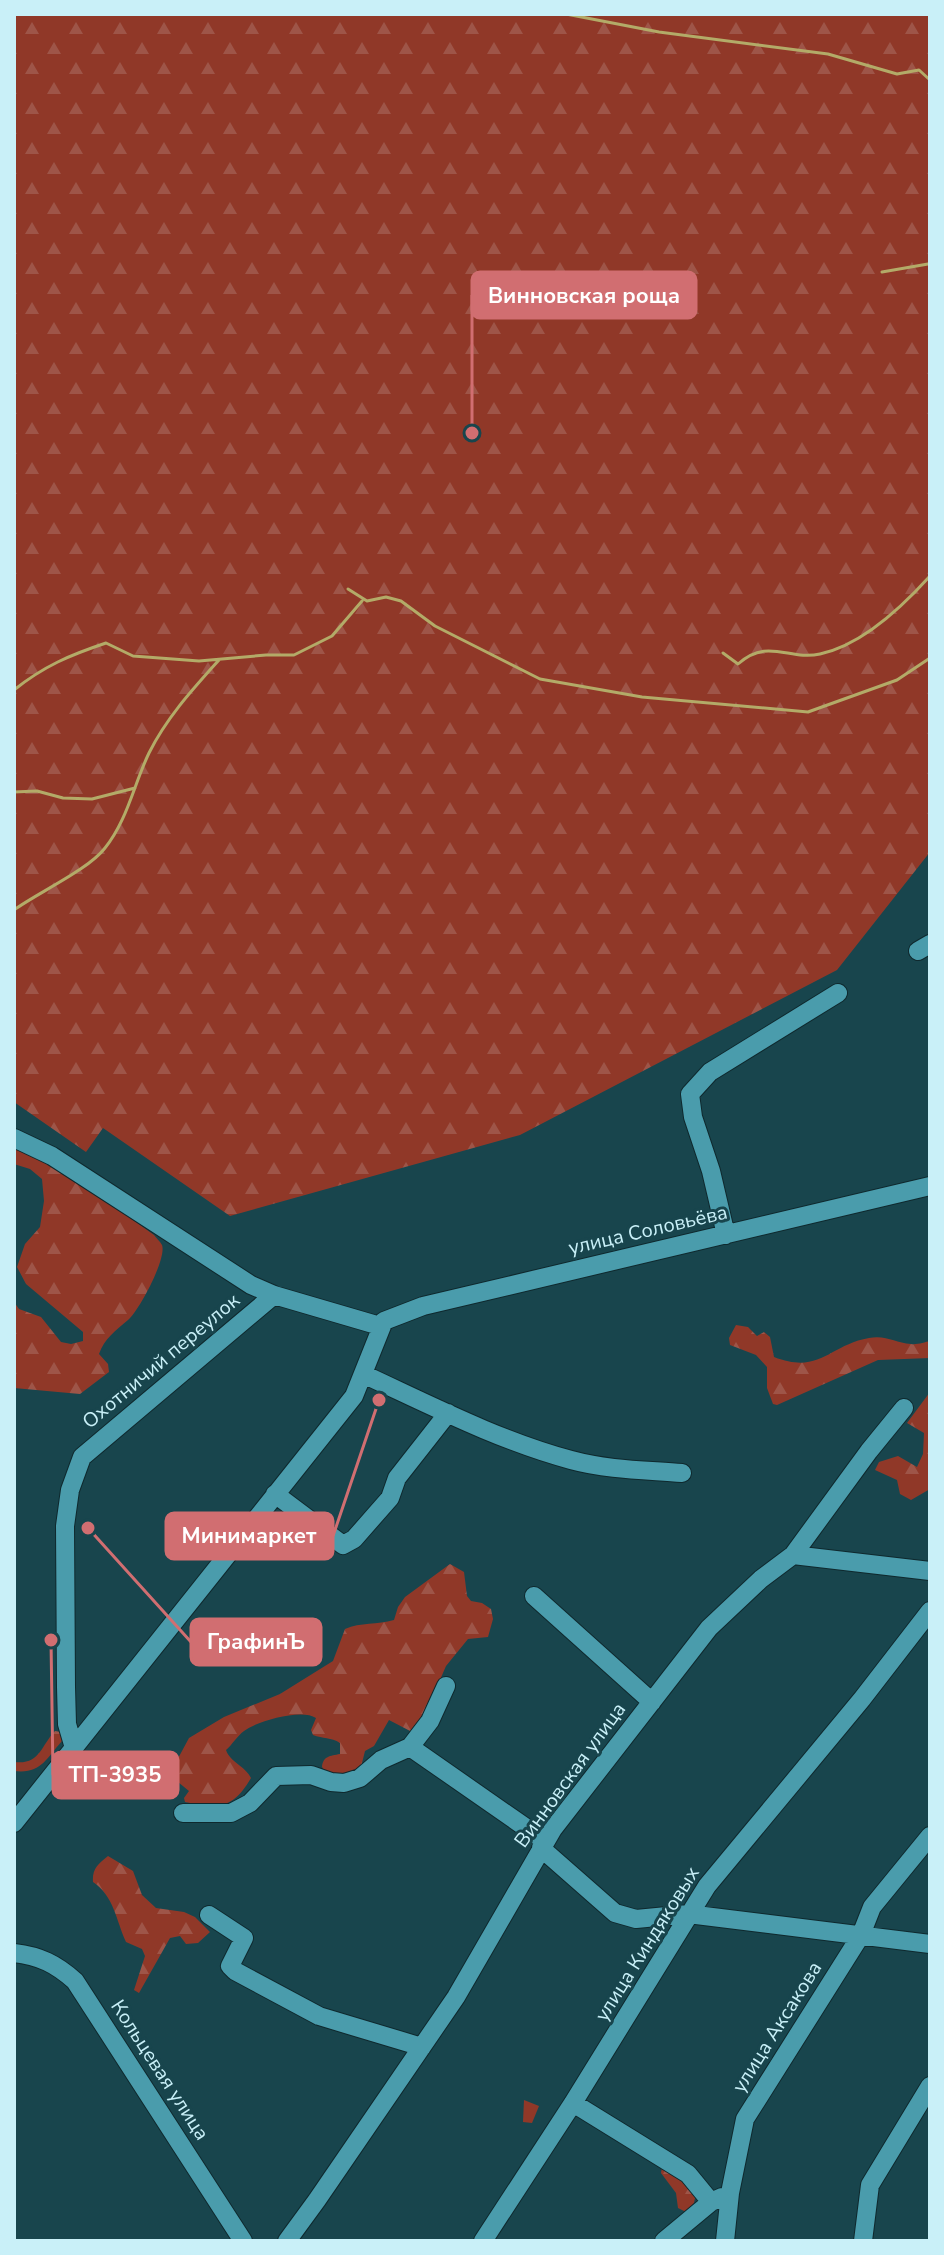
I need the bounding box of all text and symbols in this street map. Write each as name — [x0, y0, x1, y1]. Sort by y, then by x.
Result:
callout: Винновская роща — [472, 272, 696, 318]
text: Винновская роща — [488, 281, 680, 311]
street label: улица Соловьёва — [566, 1199, 730, 1261]
street label: Охотничий переулок — [77, 1287, 246, 1435]
callout: Минимаркет — [166, 1513, 333, 1559]
text: Минимаркет — [182, 1521, 317, 1551]
callout: ГрафинЪ — [191, 1619, 321, 1665]
text: ГрафинЪ — [207, 1627, 305, 1657]
street label: Винновская улица — [508, 1697, 632, 1853]
callout: ТП-3935 — [53, 1752, 178, 1798]
text: ТП-3935 — [69, 1760, 161, 1790]
street label: улица Киндяковых — [588, 1861, 706, 2027]
street label: улица Аксакова — [726, 1956, 828, 2098]
street label: Кольцевая улица — [104, 1995, 216, 2145]

